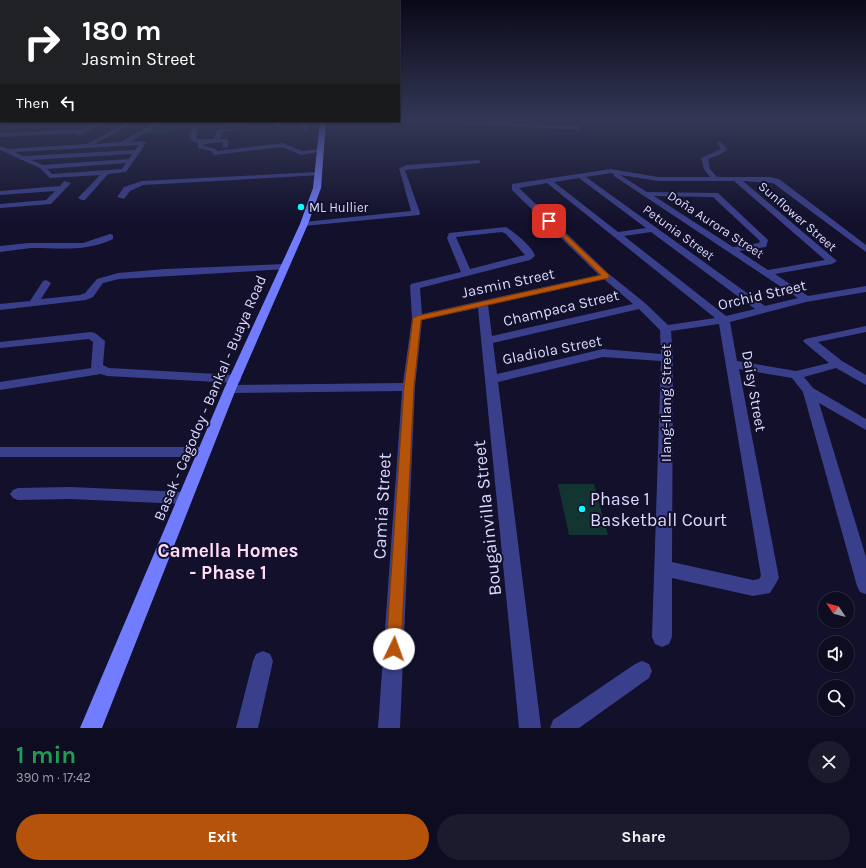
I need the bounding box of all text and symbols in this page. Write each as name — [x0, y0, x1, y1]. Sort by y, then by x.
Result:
text: 180 m — [82, 14, 161, 47]
icon: right — [16, 16, 68, 68]
text: Jasmin Street — [82, 48, 195, 70]
icon: left — [57, 92, 79, 114]
text: Then — [16, 94, 49, 112]
street label: Sunflower Street — [756, 178, 840, 254]
street label: Doña Aurora Street — [665, 188, 767, 261]
place label: ML Hullier — [309, 200, 369, 215]
marker: ML Hullier — [296, 202, 306, 212]
street label: Petunia Street — [640, 202, 717, 263]
pin — [532, 204, 566, 238]
icon: arrive — [538, 210, 560, 232]
street label: Jasmin Street — [460, 264, 556, 302]
street label: Basak - Cagodoy - Bankal - Buaya Road — [150, 273, 270, 523]
street label: Orchid Street — [716, 276, 808, 314]
street label: Champaca Street — [501, 286, 621, 330]
street label: Gladiola Street — [501, 331, 604, 368]
street label: Ilang-Ilang Street — [657, 343, 675, 462]
street label: Daisy Street — [738, 349, 770, 433]
street label: Bougainvilla Street — [468, 439, 506, 597]
street label: Camia Street — [368, 452, 396, 560]
place label: Phase 1 Basketball Court — [590, 488, 727, 531]
marker: Phase 1 Basketball Court — [577, 504, 587, 514]
district label: Camella Homes - Phase 1 — [157, 540, 299, 584]
north arrow — [818, 592, 854, 628]
map controls — [818, 592, 854, 716]
position arrow — [373, 628, 415, 670]
button: sound — [818, 636, 854, 672]
button: search — [818, 680, 854, 716]
text: 1 min — [16, 741, 76, 769]
button: close — [808, 741, 850, 783]
text: 390 m · 17:42 — [16, 770, 91, 785]
button: Exit — [16, 814, 429, 860]
button: Share — [437, 814, 850, 860]

